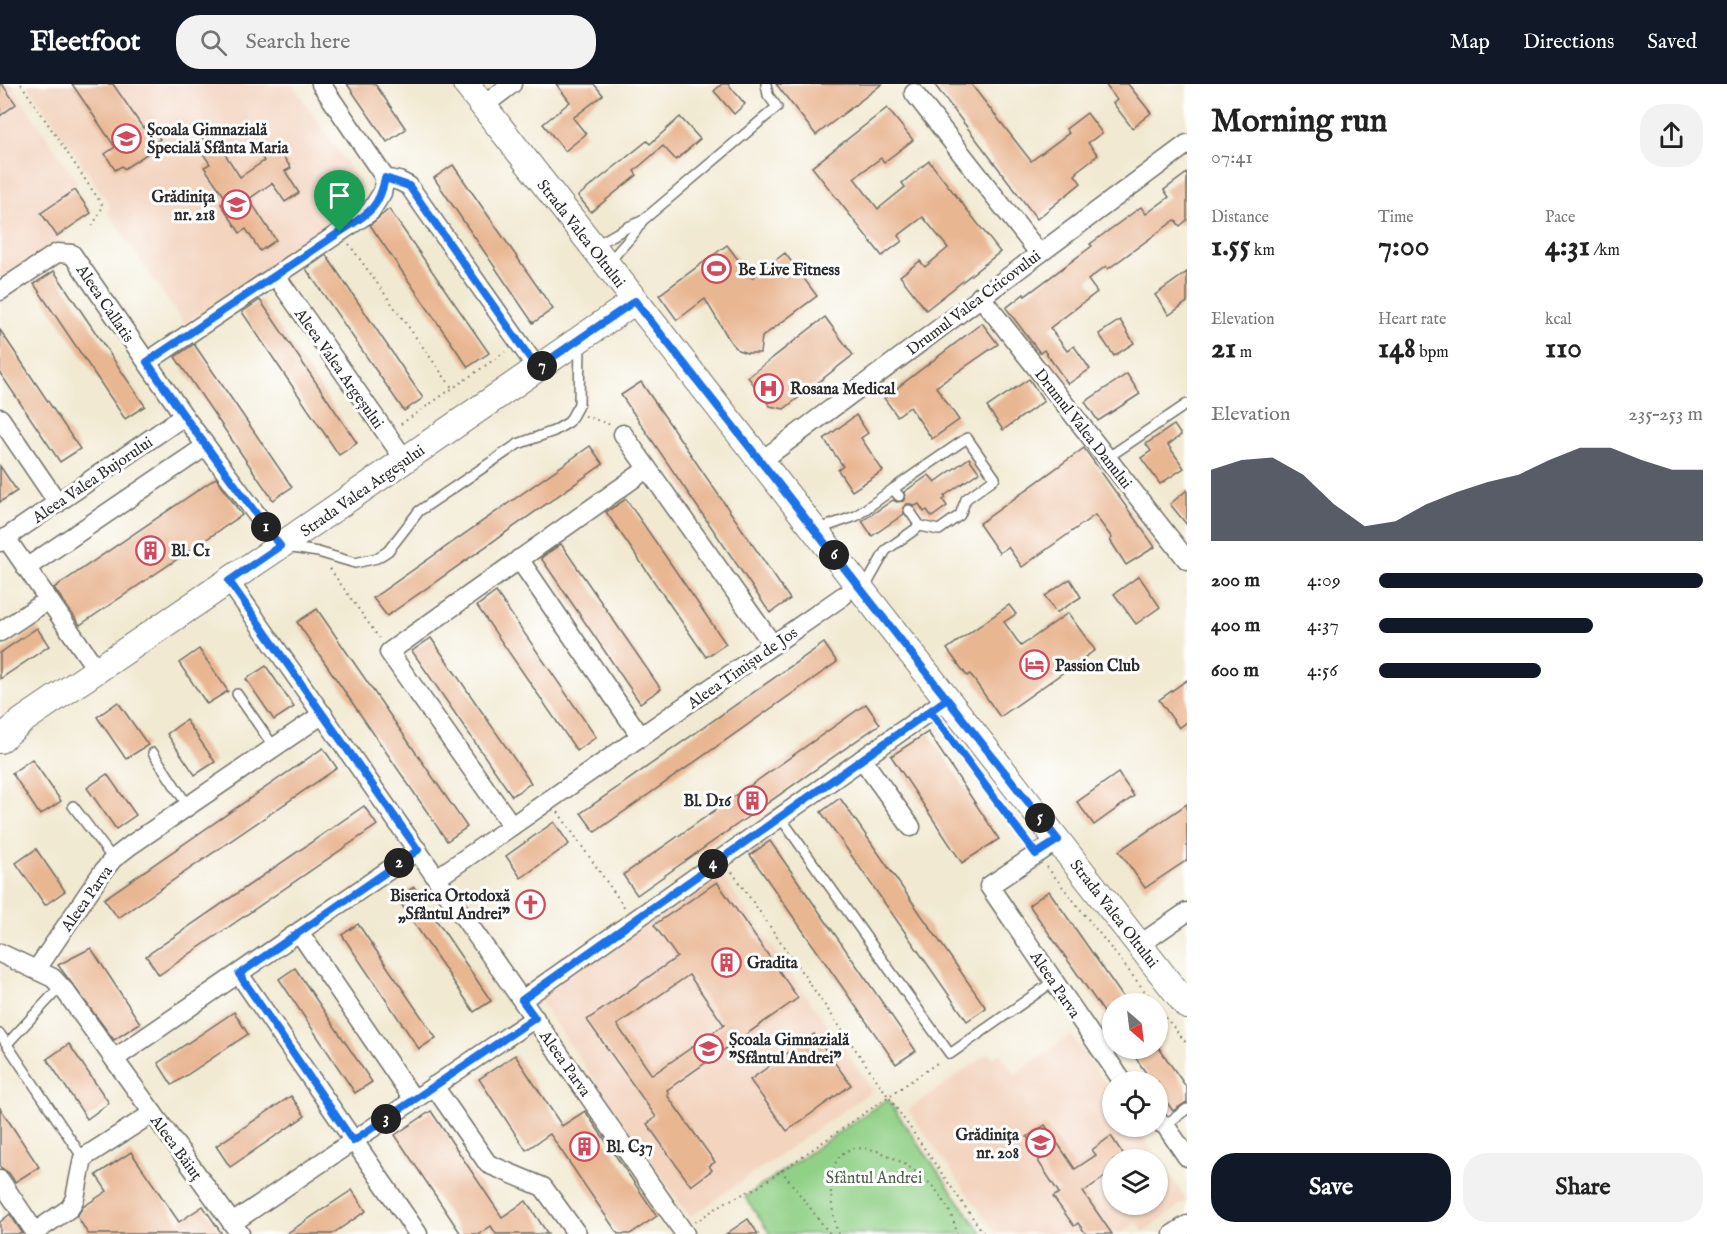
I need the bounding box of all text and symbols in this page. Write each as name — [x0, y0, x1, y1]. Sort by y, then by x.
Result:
search box — [176, 15, 596, 69]
text: Fleetfoot — [30, 25, 140, 60]
icon: search — [197, 26, 230, 59]
text: Search here — [245, 28, 350, 56]
text: Map — [1450, 29, 1490, 56]
text: Directions — [1523, 29, 1614, 56]
text: Saved — [1647, 29, 1697, 56]
text: Morning run — [1211, 101, 1387, 143]
button: share — [1640, 104, 1703, 167]
place label: Școala Gimnazială Specială Sfânta Maria — [147, 121, 289, 159]
school or university icon: Școala Gimnazială Specială Sfânta Maria — [110, 122, 142, 154]
text: 07:41 — [1211, 145, 1253, 170]
pin — [314, 170, 365, 232]
street label: Strada Valea Oltului — [532, 176, 629, 292]
icon: arrive — [323, 179, 356, 212]
place label: Grădinița nr. 218 — [151, 188, 216, 226]
school or university icon: Grădinița nr. 218 — [220, 189, 252, 221]
text: Distance — [1211, 208, 1269, 228]
text: Time — [1378, 208, 1414, 228]
text: Pace — [1545, 208, 1575, 228]
text: 1.55 — [1211, 228, 1250, 266]
text: 7:00 — [1378, 228, 1429, 266]
text: 4:31 — [1545, 228, 1590, 266]
text: km — [1250, 241, 1275, 261]
text: /km — [1590, 241, 1620, 261]
street label: Drumul Valea Cricovului — [903, 247, 1045, 361]
sports icon: Be Live Fitness — [701, 253, 733, 285]
street label: Aleea Callatis — [70, 261, 138, 347]
place label: Be Live Fitness — [738, 261, 840, 281]
street label: Aleea Valea Argeșului — [289, 304, 387, 433]
text: Elevation — [1211, 310, 1274, 330]
text: Heart rate — [1378, 310, 1446, 330]
text: kcal — [1545, 310, 1572, 330]
text: 21 — [1211, 330, 1236, 368]
text: 148 — [1378, 330, 1416, 368]
text: 110 — [1545, 330, 1582, 368]
text: m — [1236, 343, 1252, 363]
text: bpm — [1416, 343, 1449, 363]
pin: 7 — [527, 351, 557, 381]
text: 7 — [538, 356, 546, 376]
street label: Drumul Valea Danului — [1029, 365, 1136, 493]
hospital icon: Rosana Medical — [753, 372, 785, 404]
place label: Rosana Medical — [790, 380, 896, 400]
text: Elevation — [1211, 402, 1290, 427]
text: 235–253 m — [1628, 402, 1703, 427]
street label: Aleea Valea Bujorului — [28, 433, 157, 529]
street label: Strada Valea Argeșului — [297, 441, 429, 542]
pin: 1 — [251, 512, 281, 542]
text: 1 — [263, 517, 269, 537]
building icon: Bl. C1 — [134, 534, 166, 566]
pin: 6 — [819, 540, 849, 570]
place label: Bl. C1 — [171, 542, 210, 562]
text: 6 — [831, 545, 837, 565]
text: 200 m — [1211, 568, 1260, 593]
text: 4:09 — [1307, 568, 1341, 593]
text: 400 m — [1211, 613, 1260, 638]
text: 4:37 — [1307, 613, 1339, 638]
street label: Aleea Timișu de Jos — [683, 623, 802, 715]
hotel icon: Passion Club — [1018, 649, 1050, 681]
place label: Passion Club — [1055, 657, 1140, 677]
text: 600 m — [1211, 658, 1259, 683]
text: 4:56 — [1307, 658, 1338, 683]
building icon: Bl. D16 — [736, 784, 768, 816]
place label: Bl. D16 — [684, 792, 732, 812]
pin: 5 — [1025, 803, 1055, 833]
text: 5 — [1037, 808, 1043, 828]
pin: 2 — [384, 848, 414, 878]
pin: 4 — [698, 849, 728, 879]
text: 2 — [395, 853, 403, 873]
text: 4 — [709, 854, 717, 874]
street label: Strada Valea Oltului — [1065, 856, 1162, 972]
street label: Aleea Parva — [57, 862, 118, 937]
place label: Biserica Ortodoxă „Sfântul Andrei” — [390, 887, 511, 925]
church icon: Biserica Ortodoxă „Sfântul Andrei” — [515, 888, 547, 920]
building icon: Gradita — [710, 946, 742, 978]
street label: Aleea Parva — [1024, 947, 1084, 1022]
place label: Gradita — [747, 954, 799, 974]
north arrow — [1102, 993, 1168, 1059]
map controls — [1102, 993, 1168, 1215]
street label: Aleea Parva — [534, 1026, 594, 1101]
place label: Școala Gimnazială "Sfântul Andrei" — [729, 1031, 850, 1069]
school or university icon: Școala Gimnazială "Sfântul Andrei" — [692, 1032, 724, 1064]
button: locate — [1102, 1071, 1168, 1137]
pin: 3 — [371, 1104, 401, 1134]
text: 3 — [383, 1109, 389, 1129]
street label: Aleea Băiuț — [144, 1111, 206, 1185]
place label: Grădinița nr. 208 — [955, 1126, 1020, 1164]
school or university icon: Grădinița nr. 208 — [1024, 1127, 1056, 1159]
building icon: Bl. C37 — [569, 1130, 601, 1162]
place label: Bl. C37 — [606, 1138, 653, 1158]
button: layers — [1102, 1149, 1168, 1215]
button: Save — [1211, 1153, 1451, 1222]
button: Share — [1463, 1153, 1703, 1222]
park label: Sfântul Andrei — [826, 1169, 922, 1189]

